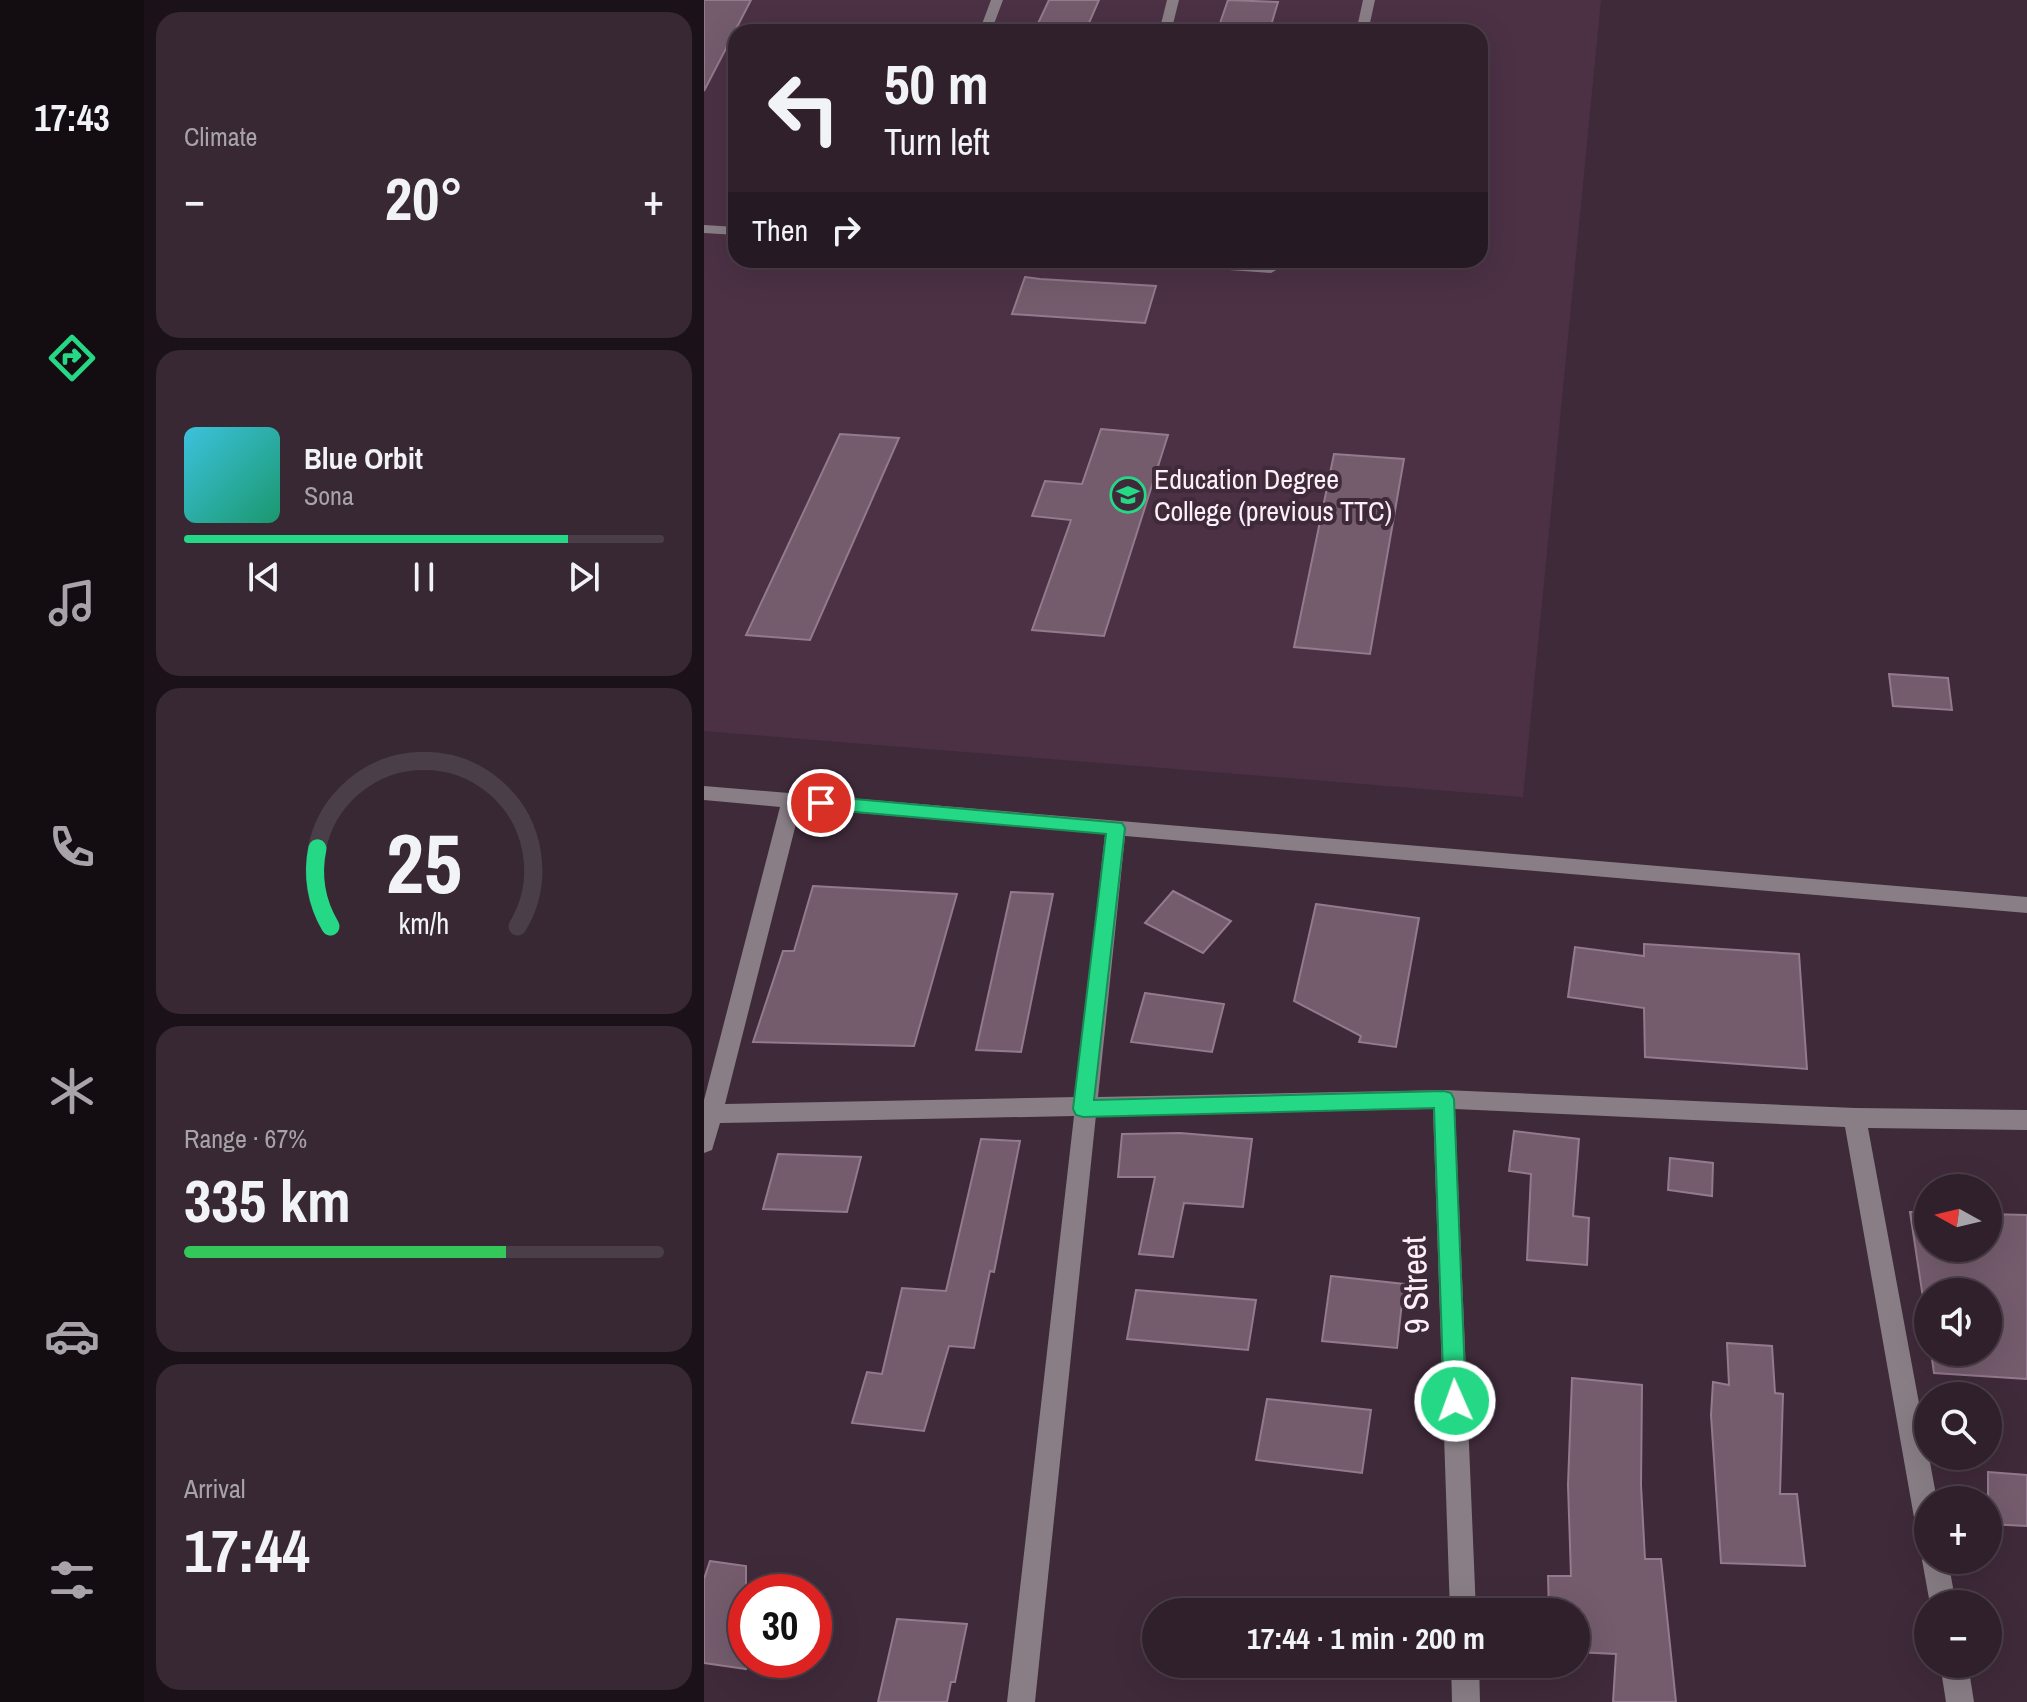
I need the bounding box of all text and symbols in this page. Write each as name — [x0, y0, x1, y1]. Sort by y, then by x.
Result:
text: 50 m — [884, 46, 989, 121]
icon: left — [752, 56, 856, 160]
text: 17:43 — [34, 94, 110, 142]
text: Turn left — [884, 118, 990, 166]
text: Climate — [184, 119, 257, 154]
text: 20° — [385, 158, 463, 239]
text: − — [184, 169, 205, 229]
text: + — [643, 169, 664, 229]
icon: right — [824, 208, 868, 252]
text: Then — [752, 210, 808, 250]
icon: directions — [44, 330, 100, 386]
text: Blue Orbit — [304, 438, 423, 478]
place label: Education Degree College (previous TTC) — [1154, 460, 1392, 530]
school or university icon: Education Degree College (previous TTC) — [1109, 476, 1147, 514]
text: Sona — [304, 478, 354, 513]
icon: previous — [242, 555, 286, 599]
icon: pause — [402, 555, 446, 599]
icon: next — [562, 555, 606, 599]
icon: music — [44, 575, 100, 631]
pin — [787, 769, 855, 837]
icon: arrive — [799, 781, 843, 825]
text: 25 — [386, 807, 462, 919]
icon: phone — [44, 819, 100, 875]
text: km/h — [399, 904, 449, 943]
icon: climate — [44, 1063, 100, 1119]
text: Range · 67% — [184, 1121, 307, 1156]
text: 335 km — [184, 1160, 351, 1241]
north arrow — [1914, 1174, 2002, 1262]
map controls — [1914, 1174, 2002, 1678]
street label: 9 Street — [1390, 1235, 1440, 1335]
button: sound — [1914, 1278, 2002, 1366]
icon: car — [44, 1308, 100, 1364]
position arrow — [1413, 1359, 1497, 1443]
button: search — [1914, 1382, 2002, 1470]
text: Arrival — [184, 1471, 246, 1506]
button: + — [1914, 1486, 2002, 1574]
text: 17:44 — [184, 1510, 310, 1591]
icon: filters — [44, 1552, 100, 1608]
speed limit sign: 30 — [728, 1574, 832, 1678]
button: − — [1914, 1590, 2002, 1678]
text: 17:44 · 1 min · 200 m — [1247, 1618, 1485, 1658]

